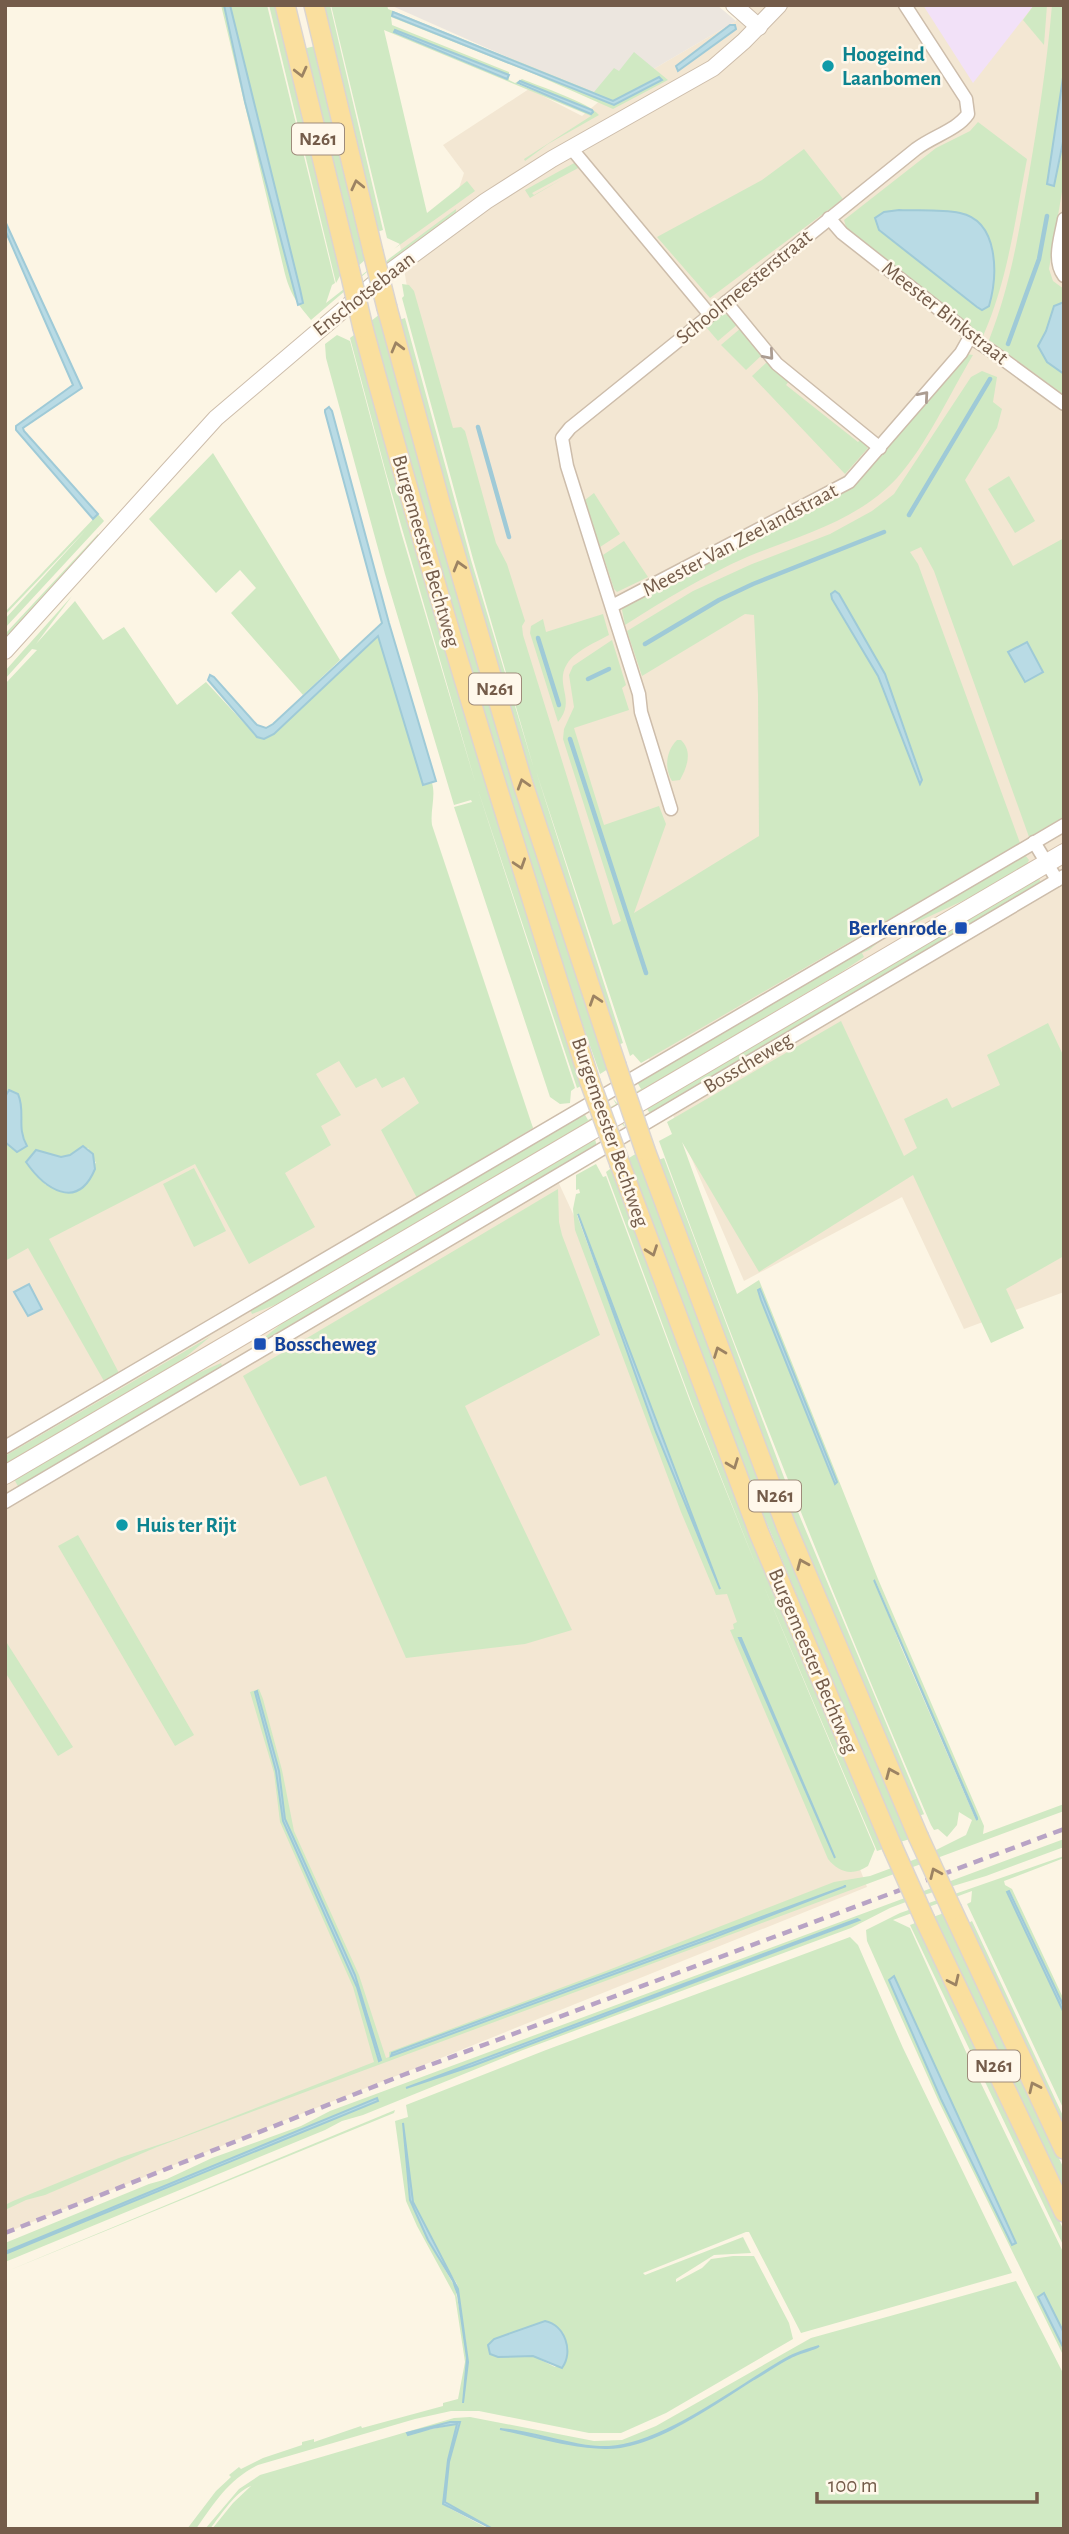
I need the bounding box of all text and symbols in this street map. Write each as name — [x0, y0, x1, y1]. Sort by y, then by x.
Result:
place label: Hoogeind Laanbomen — [842, 44, 941, 89]
marker: Hoogeind Laanbomen — [820, 58, 836, 74]
one-way arrow — [293, 65, 307, 77]
road number: N261 — [292, 124, 344, 154]
one-way arrow — [351, 179, 365, 191]
street label: Schoolmeesterstraat — [672, 226, 816, 348]
street label: Enschotsebaan — [309, 248, 419, 340]
street label: Meester Binkstraat — [878, 257, 1012, 369]
one-way arrow — [391, 342, 406, 354]
one-way arrow — [761, 346, 773, 359]
one-way arrow — [916, 391, 928, 404]
street label: Burgemeester Bechtweg — [389, 453, 464, 650]
street label: Meester Van Zeelandstraat — [639, 480, 841, 600]
one-way arrow — [452, 561, 467, 573]
road number: N261 — [469, 674, 521, 704]
one-way arrow — [517, 779, 532, 791]
one-way arrow — [512, 857, 526, 869]
place label: Berkenrode — [848, 918, 947, 939]
marker: Berkenrode — [953, 920, 969, 936]
one-way arrow — [589, 995, 603, 1007]
street label: Bosscheweg — [700, 1028, 797, 1098]
street label: Burgemeester Bechtweg — [568, 1035, 653, 1230]
one-way arrow — [644, 1244, 658, 1256]
place label: Bosscheweg — [274, 1334, 377, 1355]
marker: Bosscheweg — [252, 1336, 268, 1352]
one-way arrow — [714, 1346, 728, 1358]
one-way arrow — [724, 1457, 738, 1469]
road number: N261 — [749, 1480, 801, 1512]
place label: Huis ter Rijt — [136, 1515, 236, 1536]
marker: Huis ter Rijt — [114, 1517, 130, 1533]
one-way arrow — [797, 1558, 811, 1570]
street label: Burgemeester Bechtweg — [765, 1565, 862, 1757]
one-way arrow — [886, 1768, 900, 1780]
one-way arrow — [929, 1868, 943, 1880]
one-way arrow — [946, 1974, 960, 1986]
road number: N261 — [968, 2050, 1020, 2082]
one-way arrow — [1029, 2082, 1043, 2095]
scale bar — [817, 2460, 1038, 2504]
text: 100 m — [828, 2475, 878, 2496]

